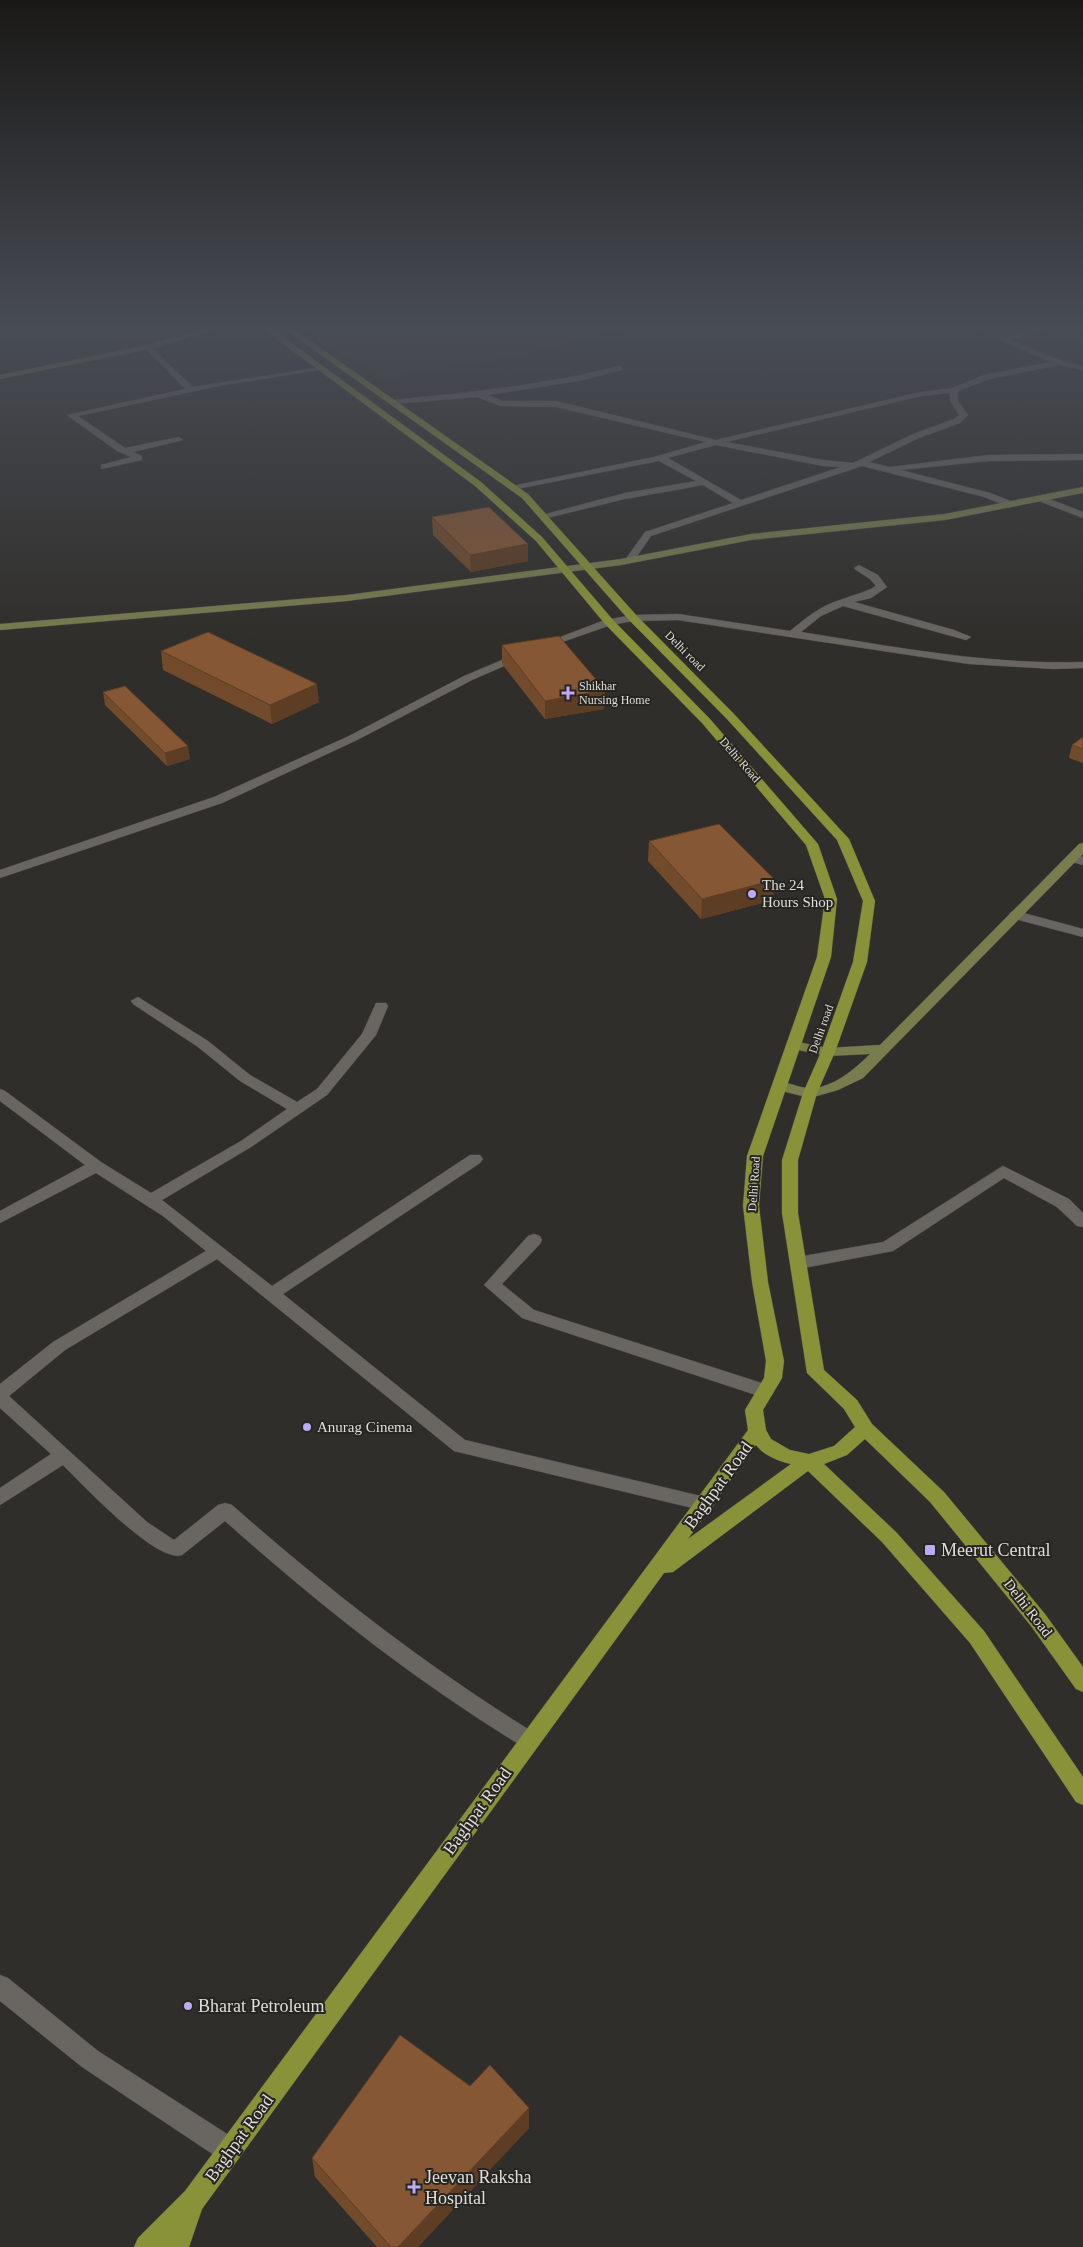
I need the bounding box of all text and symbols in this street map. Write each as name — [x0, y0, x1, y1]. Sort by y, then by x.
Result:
street label: Delhi road — [662, 628, 708, 674]
place label: Shikhar Nursing Home — [579, 679, 650, 707]
marker: Shikhar Nursing Home — [561, 686, 575, 700]
street label: Delhi Road — [717, 735, 763, 785]
place label: The 24 Hours Shop — [762, 877, 833, 910]
marker: The 24 Hours Shop — [746, 888, 758, 900]
street label: Delhi road — [806, 1003, 836, 1055]
street label: Delhi Road — [745, 1156, 763, 1212]
place label: Anurag Cinema — [317, 1419, 413, 1435]
marker: Anurag Cinema — [301, 1421, 313, 1433]
street label: Baghpat Road — [680, 1438, 756, 1532]
place label: Meerut Central — [941, 1540, 1050, 1560]
marker: Meerut Central — [923, 1543, 937, 1557]
street label: Delhi Road — [1001, 1576, 1056, 1640]
street label: Baghpat Road — [439, 1764, 515, 1858]
place label: Bharat Petroleum — [198, 1996, 324, 2016]
marker: Bharat Petroleum — [182, 2000, 194, 2012]
street label: Baghpat Road — [201, 2091, 277, 2185]
place label: Jeevan Raksha Hospital — [425, 2167, 531, 2208]
marker: Jeevan Raksha Hospital — [407, 2180, 421, 2194]

